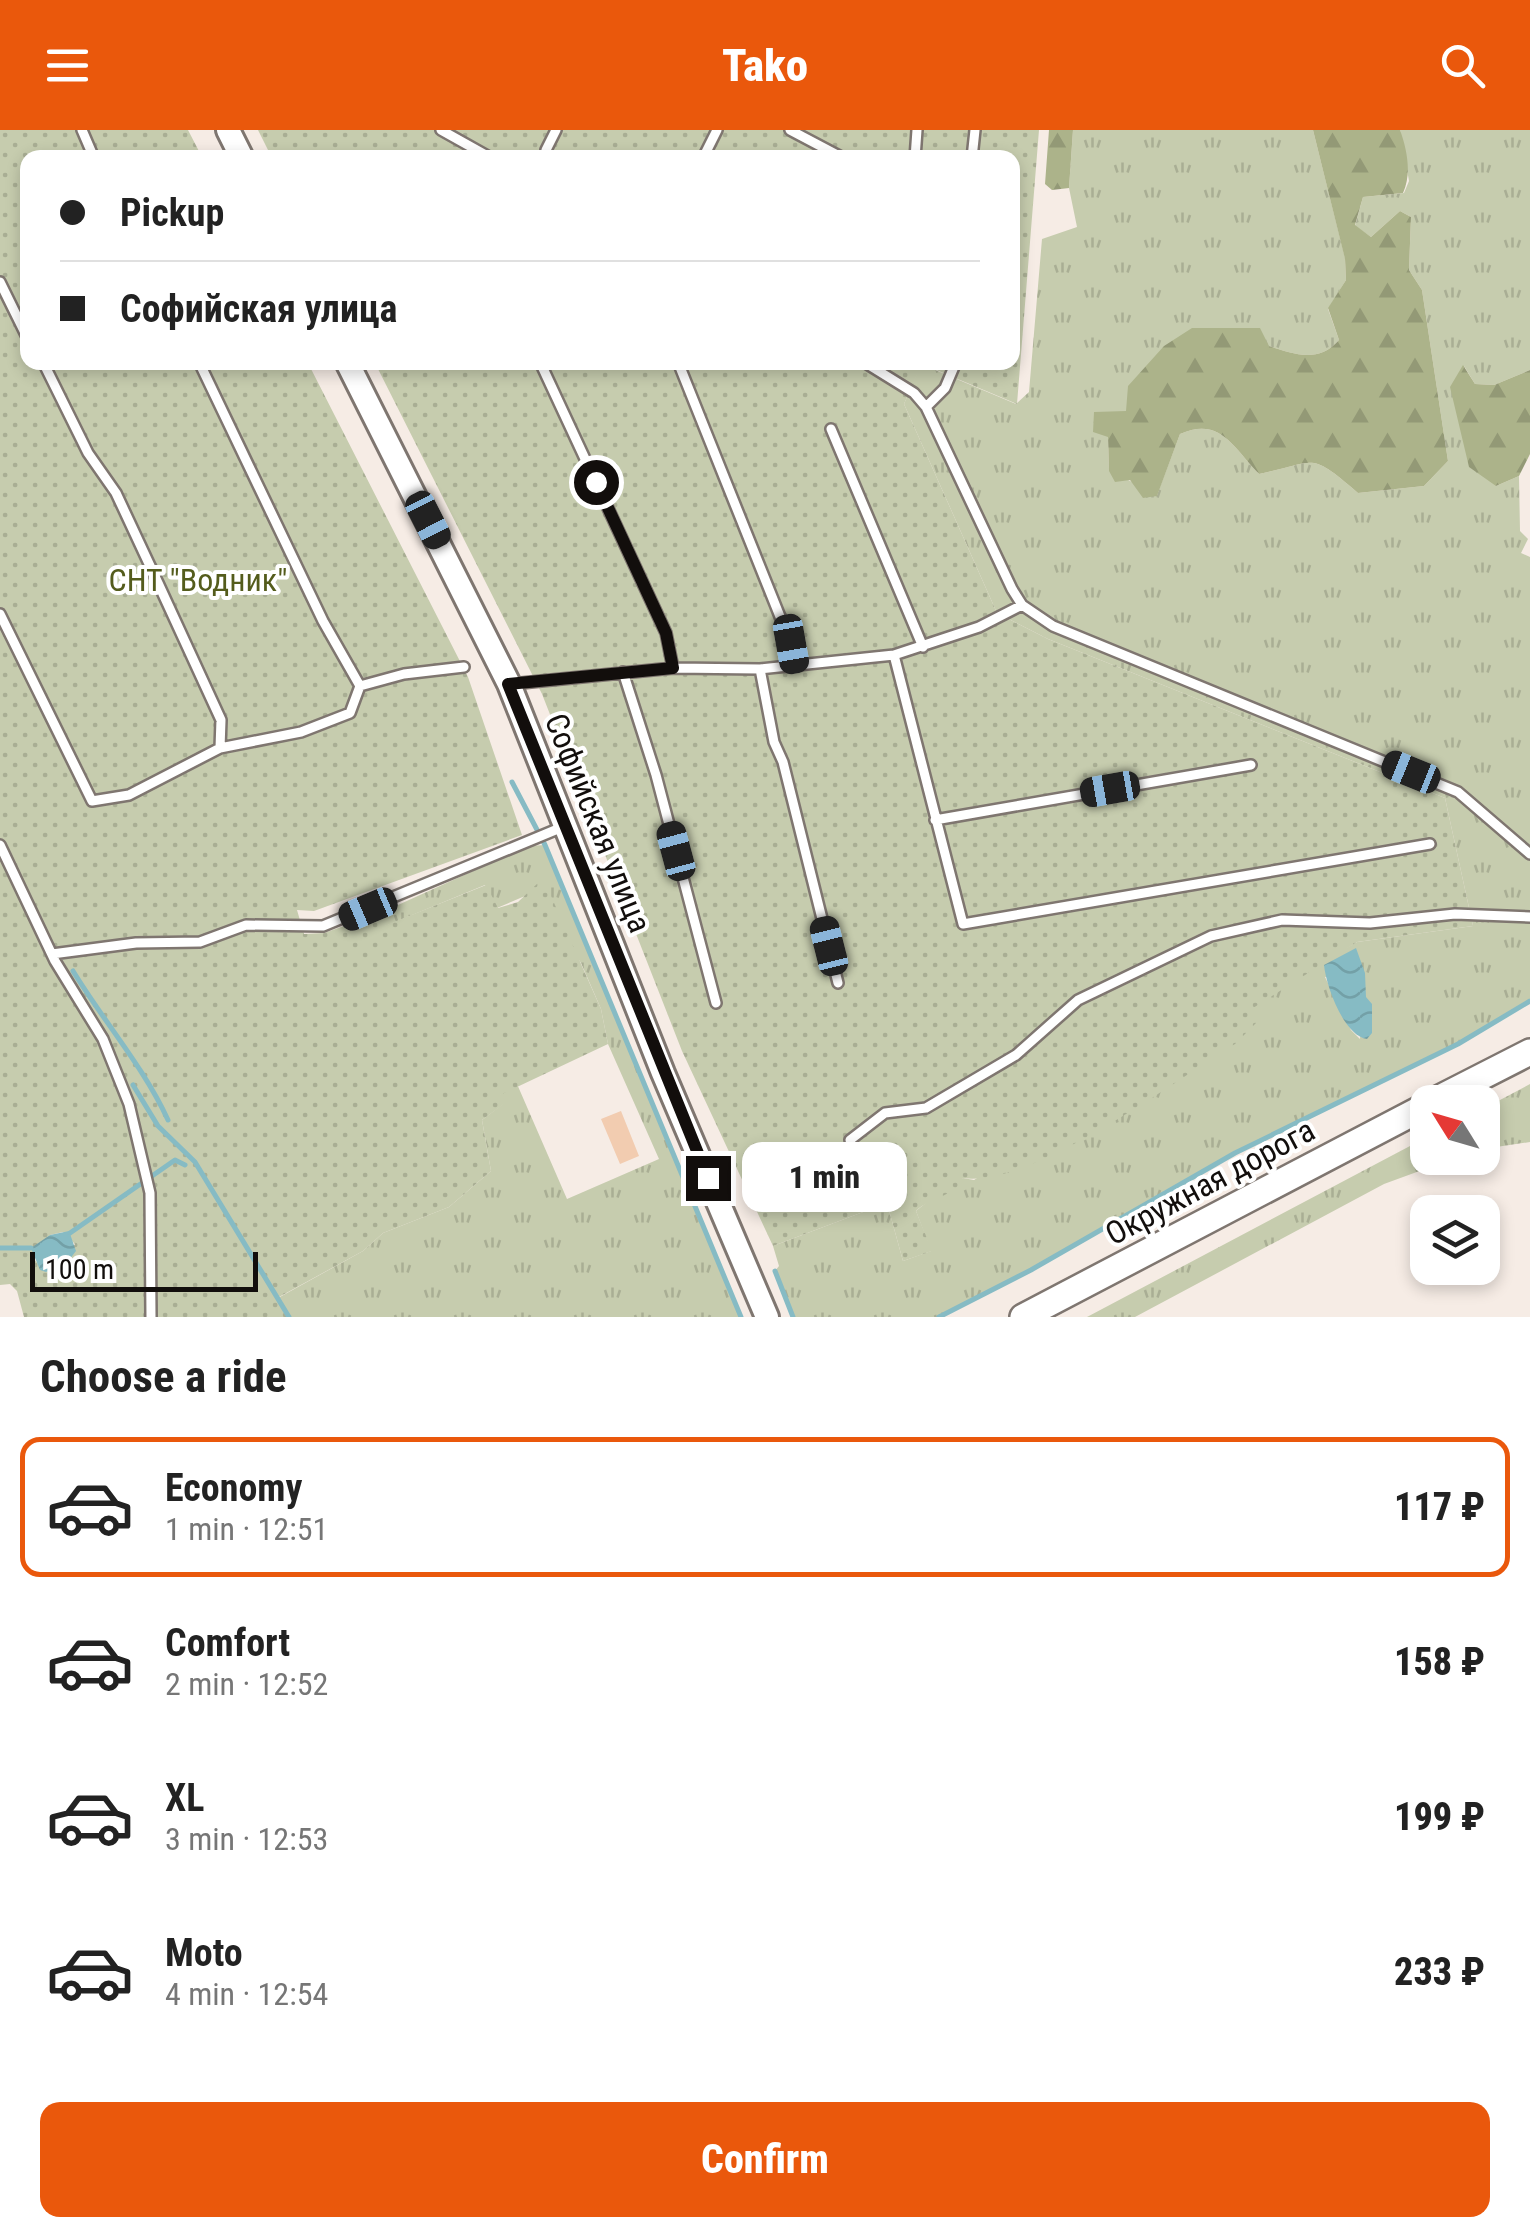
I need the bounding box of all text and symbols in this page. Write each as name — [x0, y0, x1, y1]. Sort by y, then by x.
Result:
icon: menu — [40, 38, 95, 93]
icon: search — [1435, 38, 1490, 93]
text: Tako — [722, 39, 808, 92]
text: Pickup — [120, 191, 224, 235]
text: Софийская улица — [120, 287, 397, 331]
route start — [574, 460, 619, 505]
car — [401, 486, 455, 554]
park label: СНТ "Водник" — [109, 561, 287, 599]
car — [771, 612, 811, 676]
street label: Софийская улица — [537, 708, 659, 938]
car — [1378, 747, 1444, 797]
car — [1078, 769, 1142, 809]
car — [654, 818, 698, 884]
car — [335, 883, 401, 935]
car — [807, 913, 851, 979]
north arrow — [1410, 1085, 1500, 1175]
map controls — [1410, 1085, 1500, 1285]
street label: Окружная дорога — [1099, 1111, 1321, 1253]
callout: 1 min — [743, 1143, 908, 1213]
route end — [686, 1156, 731, 1201]
text: 1 min — [789, 1158, 860, 1196]
button: layers — [1410, 1195, 1500, 1285]
scale bar — [30, 1247, 258, 1292]
text: 100 m — [45, 1253, 114, 1286]
text: Choose a ride — [40, 1350, 287, 1403]
icon: car — [45, 1462, 135, 1552]
text: Economy — [165, 1466, 302, 1510]
text: 117 ₽ — [1394, 1485, 1485, 1529]
text: 1 min · 12:51 — [165, 1510, 328, 1548]
icon: car — [45, 1617, 135, 1707]
text: Comfort — [165, 1621, 290, 1665]
text: 158 ₽ — [1394, 1640, 1485, 1684]
text: 2 min · 12:52 — [165, 1665, 328, 1703]
icon: car — [45, 1772, 135, 1862]
text: XL — [165, 1776, 204, 1820]
text: 199 ₽ — [1394, 1795, 1485, 1839]
text: 3 min · 12:53 — [165, 1820, 328, 1858]
icon: car — [45, 1927, 135, 2017]
text: Moto — [165, 1931, 243, 1975]
text: 233 ₽ — [1394, 1950, 1485, 1994]
text: 4 min · 12:54 — [165, 1975, 328, 2013]
button: Confirm — [40, 2102, 1490, 2217]

